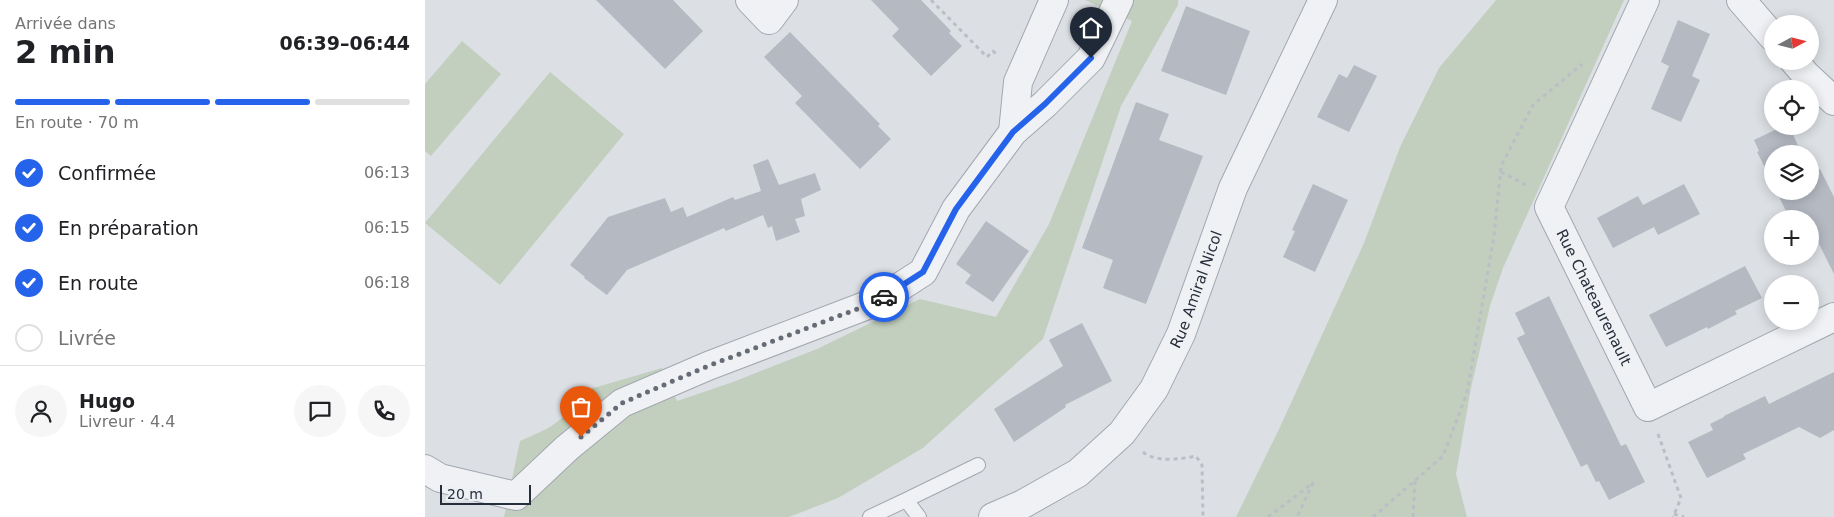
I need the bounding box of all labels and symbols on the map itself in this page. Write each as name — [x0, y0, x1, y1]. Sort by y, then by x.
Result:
pin — [1070, 7, 1112, 58]
north arrow — [1764, 15, 1819, 70]
street label: Rue Chateaurenault — [1552, 226, 1635, 369]
street label: Rue Amiral Nicol — [1166, 228, 1226, 351]
courier — [859, 272, 909, 322]
pin — [560, 386, 602, 437]
scale bar — [440, 482, 531, 505]

